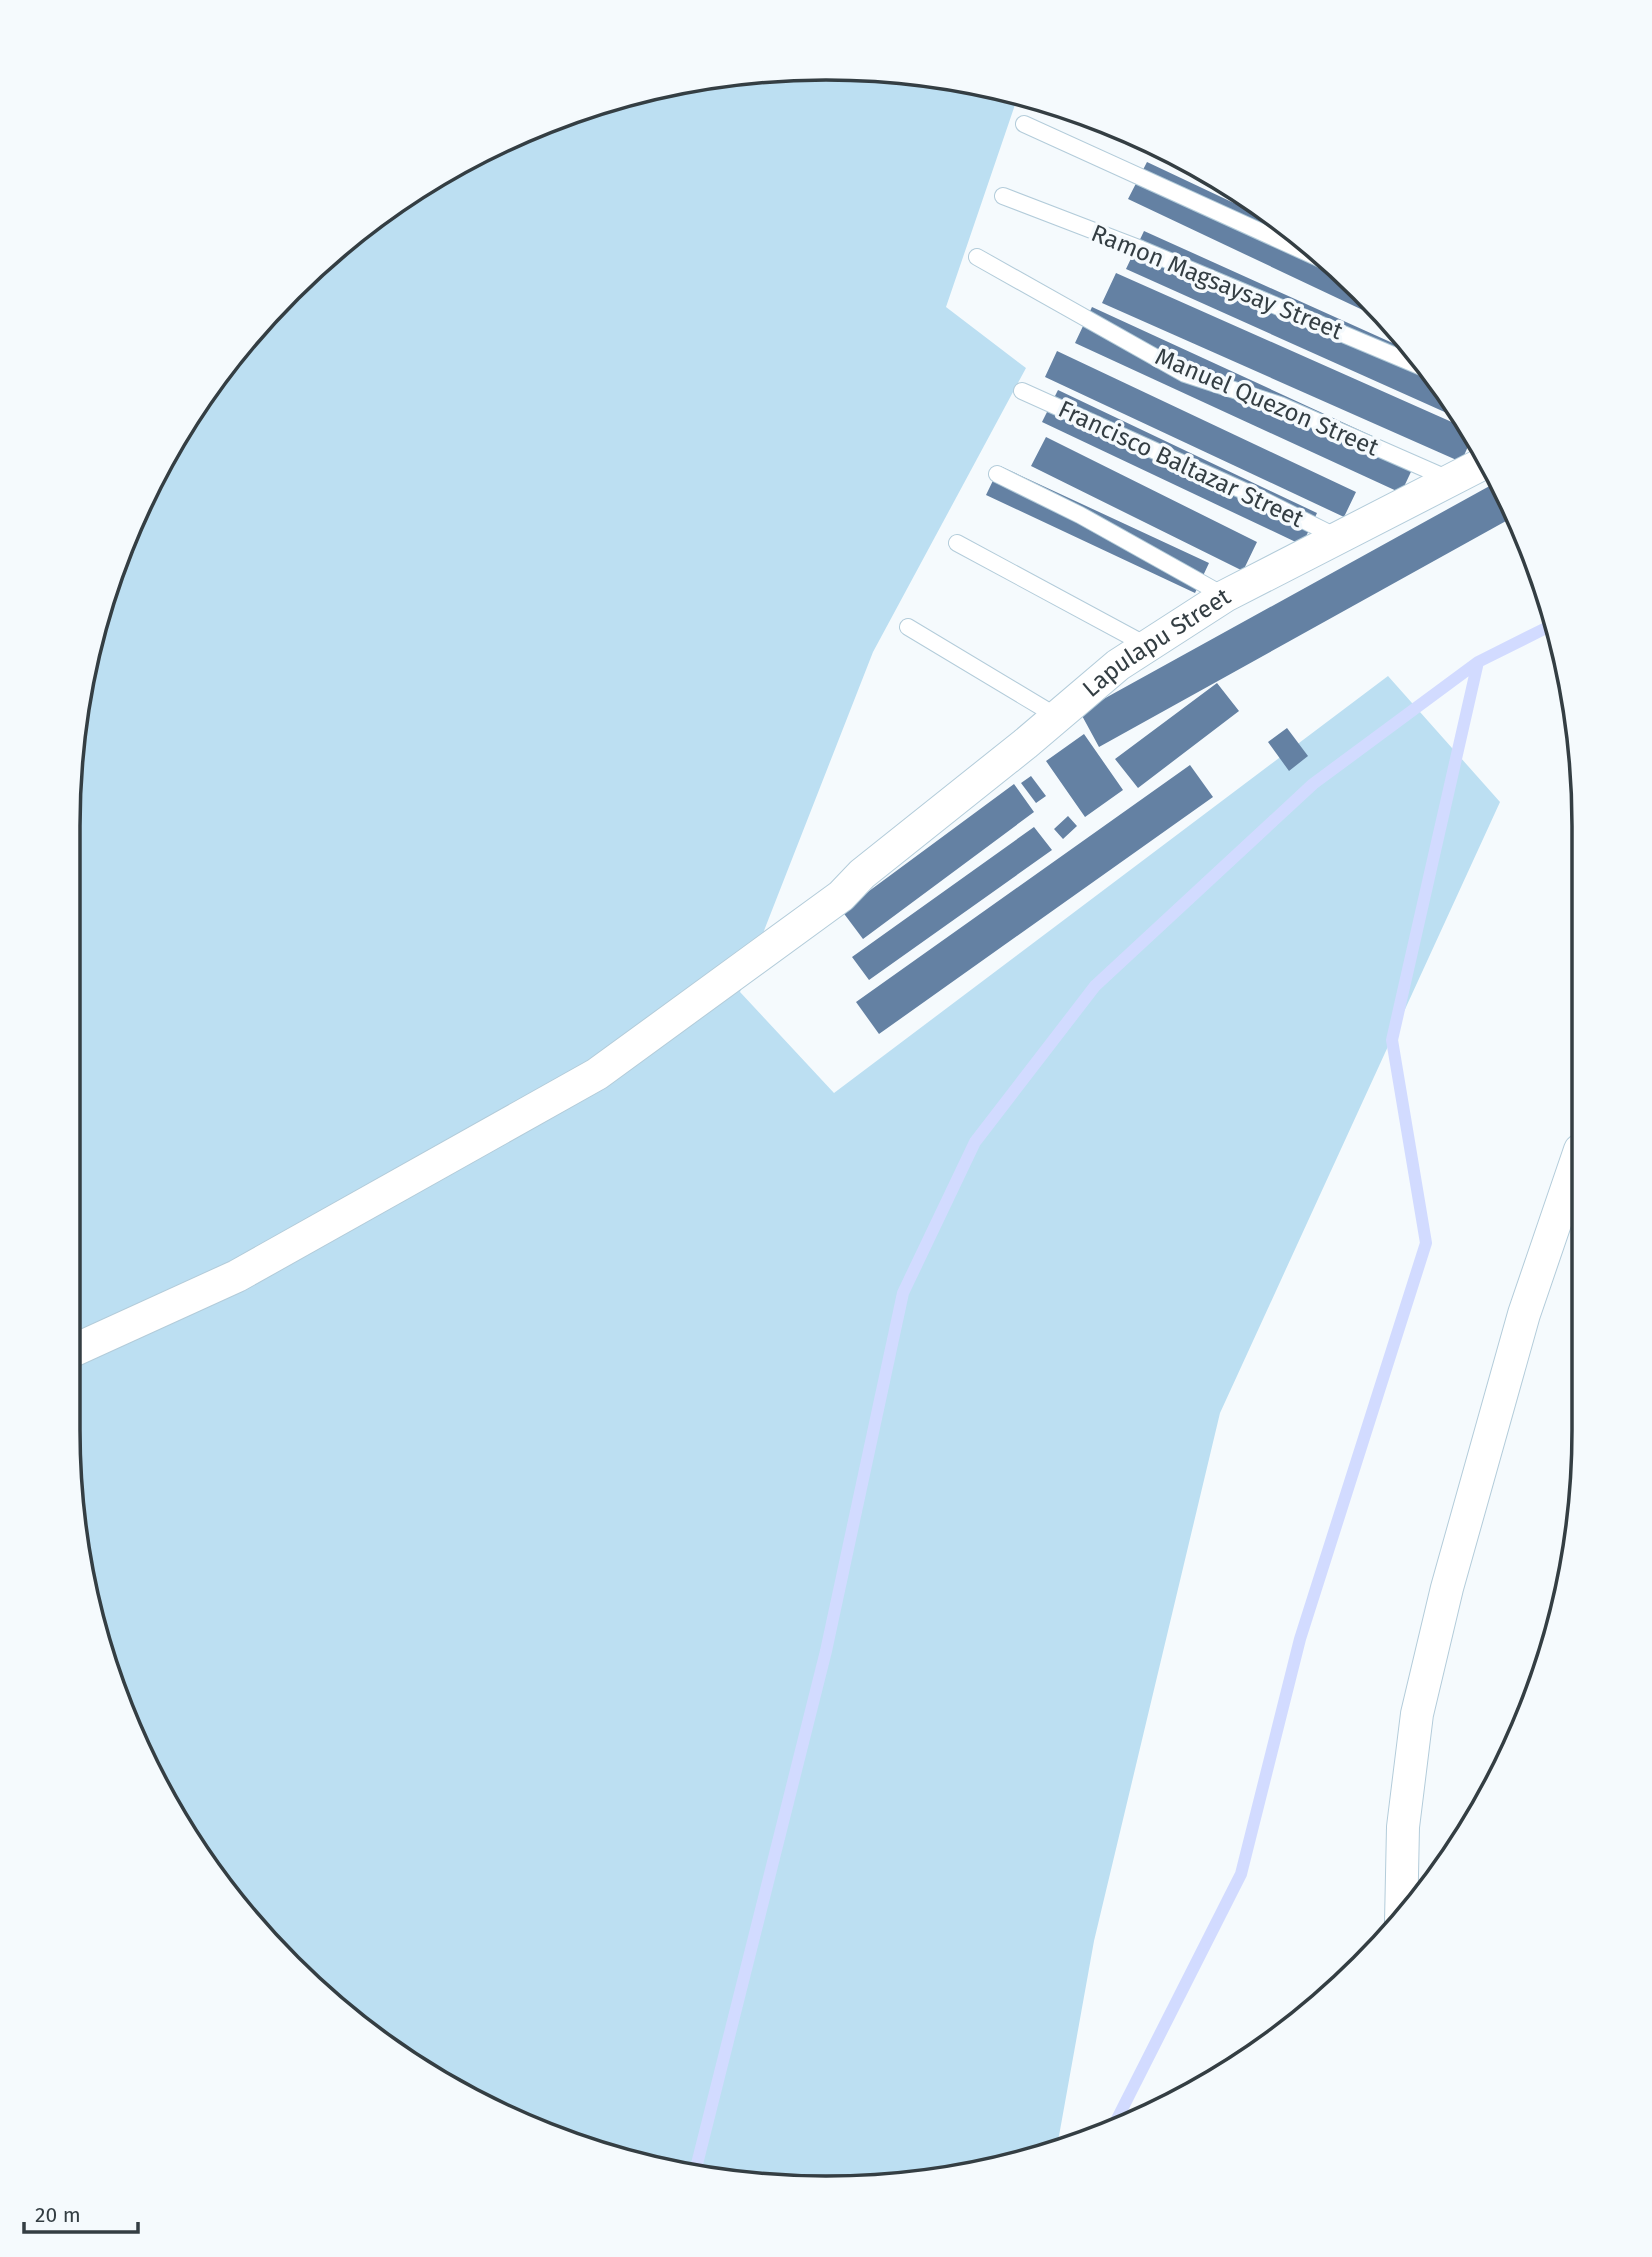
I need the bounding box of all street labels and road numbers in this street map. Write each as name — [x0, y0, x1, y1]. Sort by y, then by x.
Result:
street label: Ramon Magsaysay Street — [1087, 219, 1347, 345]
street label: Manuel Quezon Street — [1151, 342, 1383, 462]
street label: Francisco Baltazar Street — [1054, 395, 1308, 533]
street label: Lapulapu Street — [1077, 582, 1236, 703]

